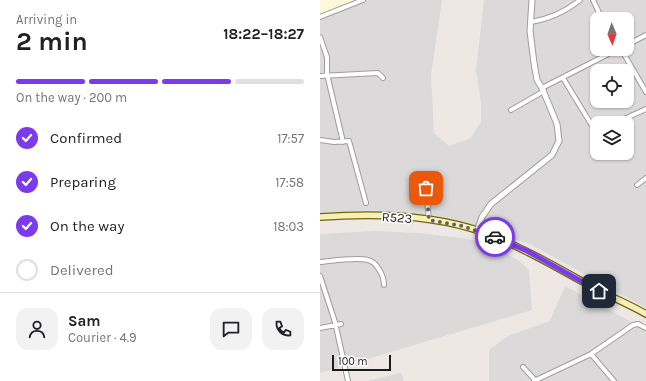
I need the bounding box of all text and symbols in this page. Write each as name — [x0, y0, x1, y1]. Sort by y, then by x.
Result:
text: Arriving in — [16, 12, 77, 27]
north arrow — [590, 12, 634, 56]
map controls — [590, 12, 634, 160]
text: 18:22–18:27 — [223, 25, 304, 43]
text: 2 min — [16, 26, 88, 57]
button: locate — [590, 64, 634, 108]
text: On the way · 200 m — [16, 90, 127, 105]
button: layers — [590, 116, 634, 160]
icon: check — [16, 127, 38, 149]
text: Confirmed — [50, 129, 122, 147]
text: 17:57 — [277, 131, 304, 146]
icon: check — [16, 171, 38, 193]
pin — [409, 171, 443, 205]
text: Preparing — [50, 173, 116, 191]
text: 17:58 — [275, 175, 304, 190]
icon: bag — [415, 177, 437, 199]
street label: R523 — [381, 209, 413, 226]
icon: check — [16, 215, 38, 237]
text: On the way — [50, 217, 124, 235]
courier — [475, 217, 515, 257]
text: 18:03 — [273, 219, 304, 234]
icon: car — [484, 226, 506, 248]
text: Delivered — [50, 261, 114, 279]
pin — [582, 274, 616, 308]
icon: home — [588, 280, 610, 302]
button: person — [16, 308, 58, 350]
button: chat — [210, 308, 252, 350]
button: phone — [262, 308, 304, 350]
text: Sam — [68, 312, 101, 330]
text: Courier · 4.9 — [68, 330, 137, 345]
scale bar — [332, 353, 391, 372]
text: 100 m — [338, 355, 368, 368]

